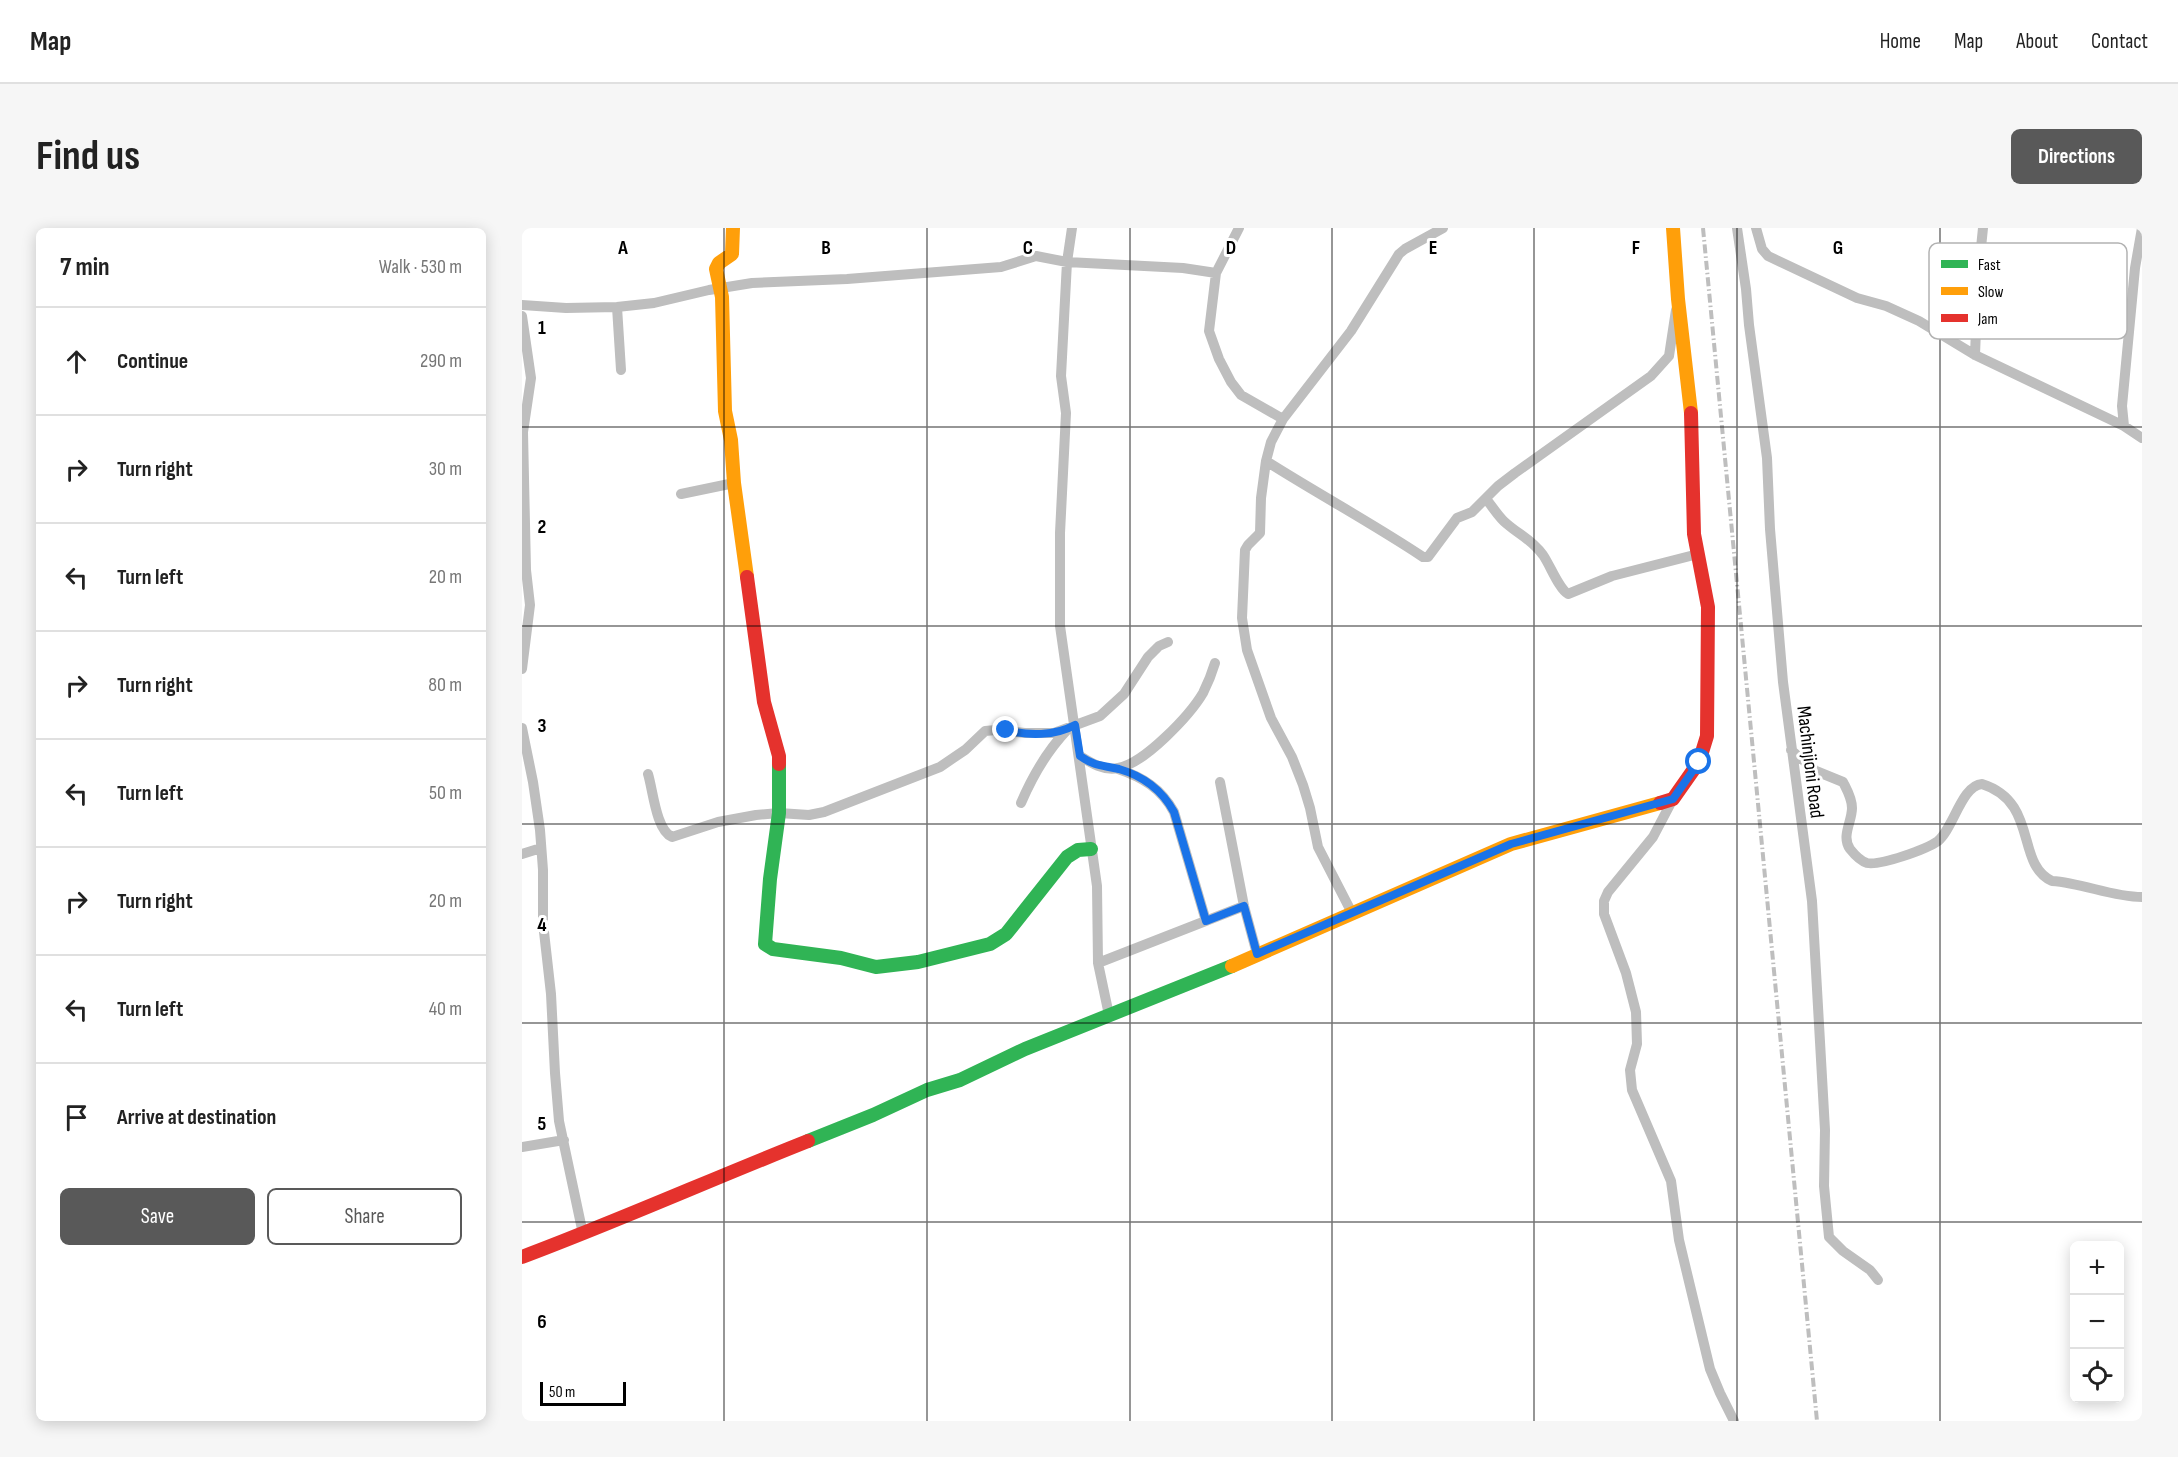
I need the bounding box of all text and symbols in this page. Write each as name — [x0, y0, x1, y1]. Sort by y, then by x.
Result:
text: Map — [30, 25, 71, 58]
text: Home — [1880, 29, 1921, 54]
text: Map — [1954, 29, 1983, 54]
text: About — [2016, 29, 2058, 54]
text: Contact — [2091, 29, 2148, 54]
button: Directions — [2011, 129, 2142, 184]
text: Find us — [36, 131, 140, 182]
text: A — [617, 236, 628, 260]
text: B — [821, 236, 831, 260]
text: C — [1023, 236, 1033, 260]
text: D — [1226, 236, 1236, 260]
text: E — [1429, 236, 1437, 260]
text: F — [1632, 236, 1640, 260]
text: G — [1833, 236, 1843, 260]
legend — [1929, 243, 2127, 339]
text: 7 min — [60, 252, 109, 283]
text: Walk · 530 m — [379, 255, 462, 279]
text: Fast — [1978, 256, 2001, 275]
text: Slow — [1978, 283, 2003, 302]
text: Jam — [1977, 310, 1998, 329]
text: 1 — [538, 316, 546, 340]
icon: ahead — [60, 345, 93, 378]
text: Continue — [117, 348, 188, 375]
text: 290 m — [420, 349, 462, 373]
icon: right — [60, 453, 93, 486]
text: Turn right — [117, 456, 193, 483]
text: 30 m — [429, 457, 462, 481]
text: 2 — [538, 515, 546, 539]
icon: left — [60, 561, 93, 594]
text: Turn left — [117, 564, 183, 591]
text: 20 m — [429, 565, 462, 589]
icon: right — [60, 669, 93, 702]
text: Turn right — [117, 672, 193, 699]
text: 80 m — [428, 673, 462, 697]
street label: Machinjioni Road — [1791, 705, 1829, 820]
text: 3 — [538, 714, 547, 738]
route end — [992, 716, 1018, 742]
route start — [1685, 748, 1711, 774]
icon: left — [60, 777, 93, 810]
text: Turn left — [117, 780, 183, 807]
text: 50 m — [429, 781, 462, 805]
icon: right — [60, 885, 93, 918]
text: Turn right — [117, 888, 193, 915]
text: 20 m — [429, 889, 462, 913]
text: 4 — [537, 913, 547, 937]
icon: left — [60, 993, 93, 1026]
text: Turn left — [117, 996, 183, 1023]
text: 40 m — [429, 997, 462, 1021]
icon: arrive — [60, 1101, 93, 1134]
text: Arrive at destination — [117, 1104, 276, 1131]
text: 5 — [538, 1112, 547, 1136]
button: Save — [60, 1188, 255, 1245]
button: Share — [267, 1188, 462, 1245]
map controls — [2070, 1241, 2124, 1403]
button: + — [2070, 1241, 2124, 1295]
button: − — [2070, 1295, 2124, 1349]
text: 6 — [537, 1310, 547, 1334]
button: locate — [2070, 1349, 2124, 1403]
scale bar — [540, 1379, 626, 1406]
text: 50 m — [549, 1383, 575, 1402]

